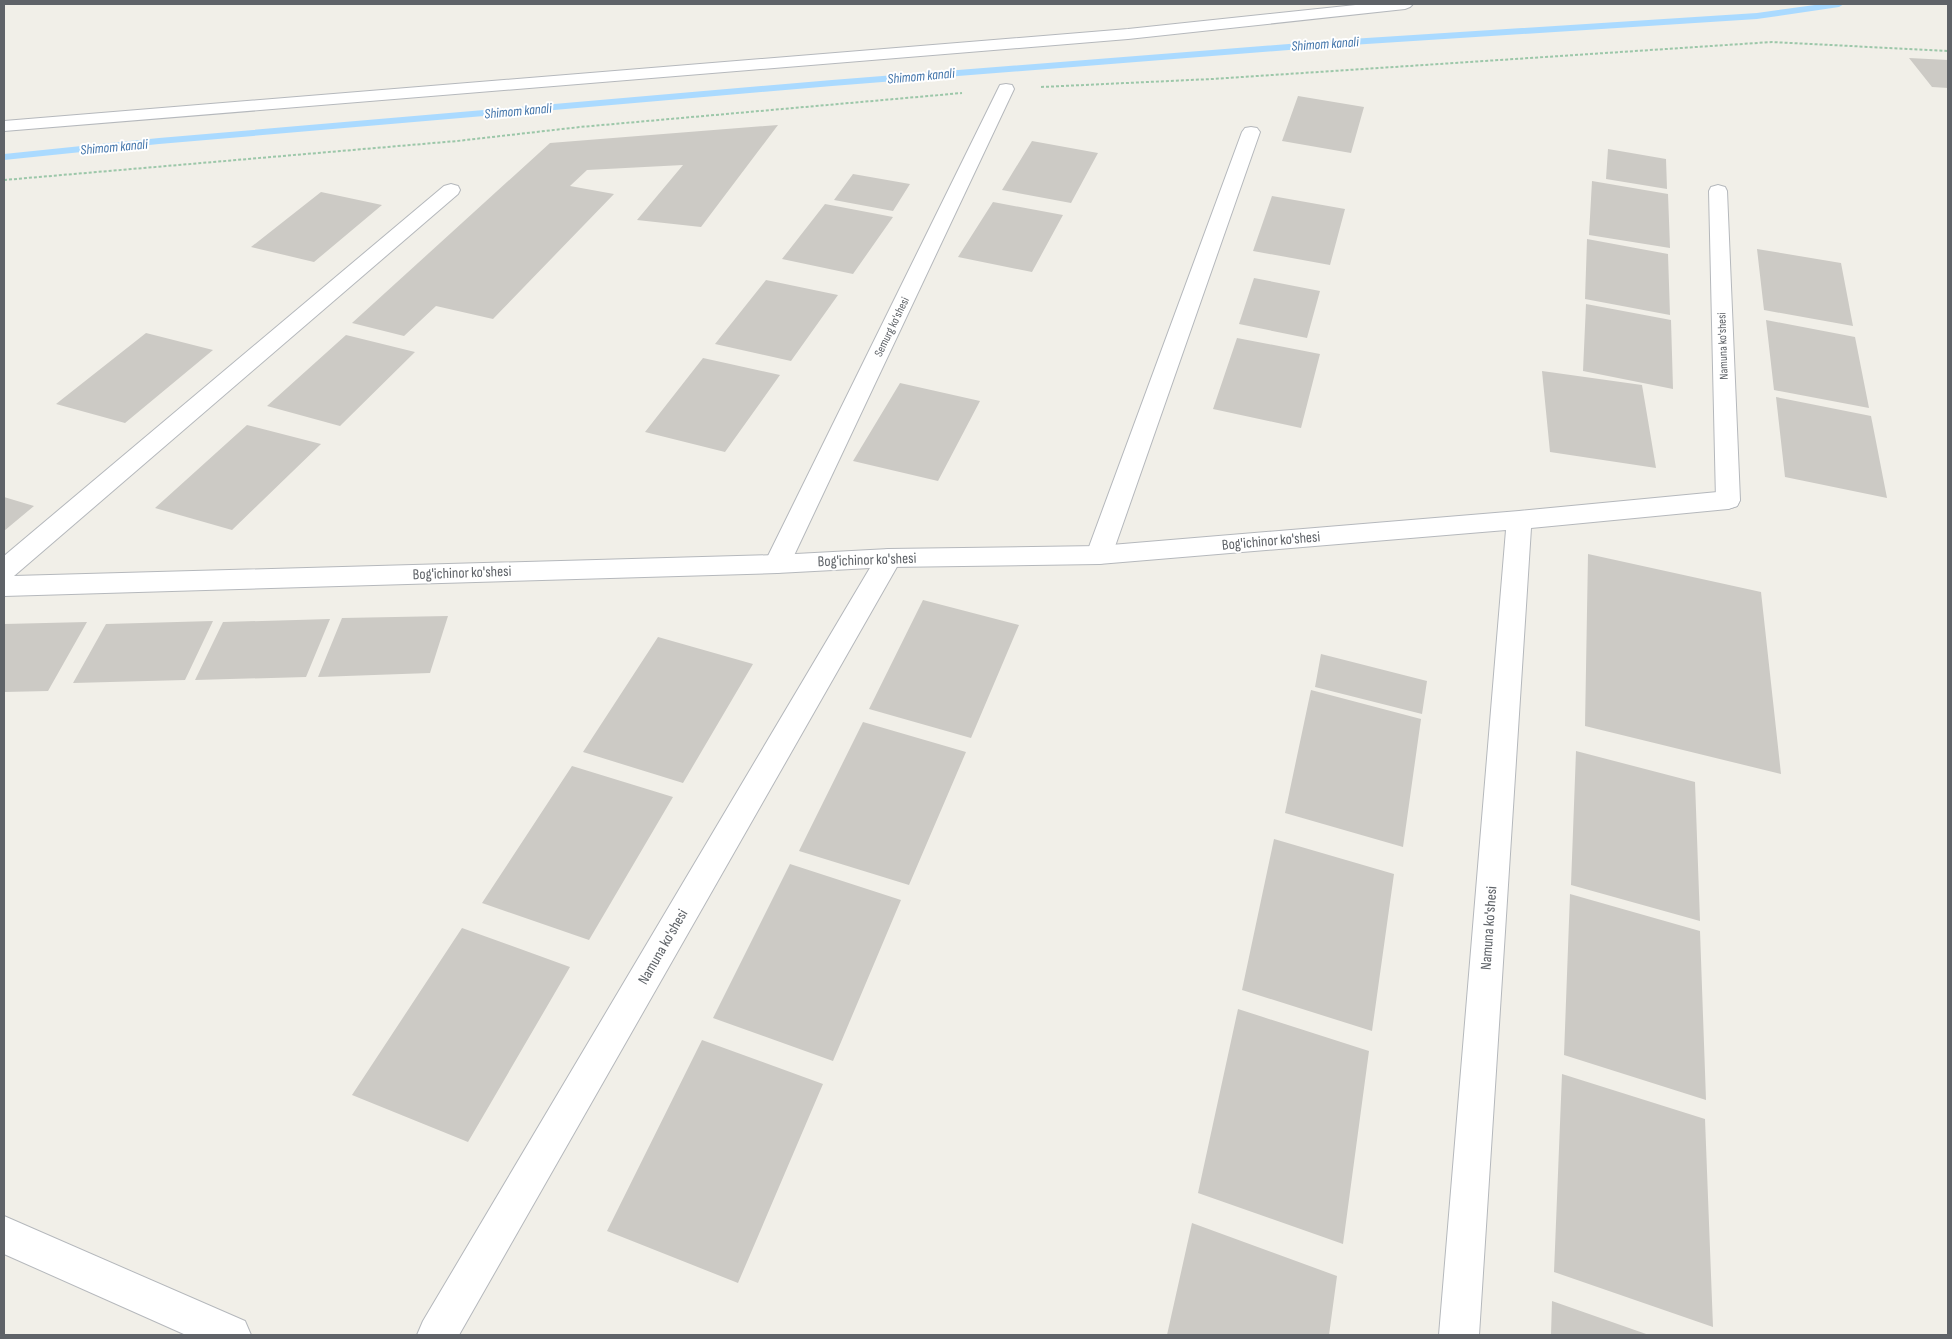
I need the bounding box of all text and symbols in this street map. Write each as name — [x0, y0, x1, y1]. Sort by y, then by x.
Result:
water label: Shimom kanali — [1291, 33, 1360, 55]
water label: Shimom kanali — [887, 65, 956, 87]
water label: Shimom kanali — [484, 100, 553, 122]
water label: Shimom kanali — [80, 136, 149, 158]
street label: Semurg ko'shesi — [871, 295, 913, 359]
street label: Namuna ko'shesi — [1714, 312, 1732, 380]
street label: Bog'ichinor ko'shesi — [1221, 527, 1321, 555]
street label: Bog'ichinor ko'shesi — [817, 549, 917, 571]
street label: Bog'ichinor ko'shesi — [412, 562, 512, 584]
street label: Namuna ko'shesi — [1477, 885, 1501, 971]
street label: Namuna ko'shesi — [634, 906, 692, 988]

